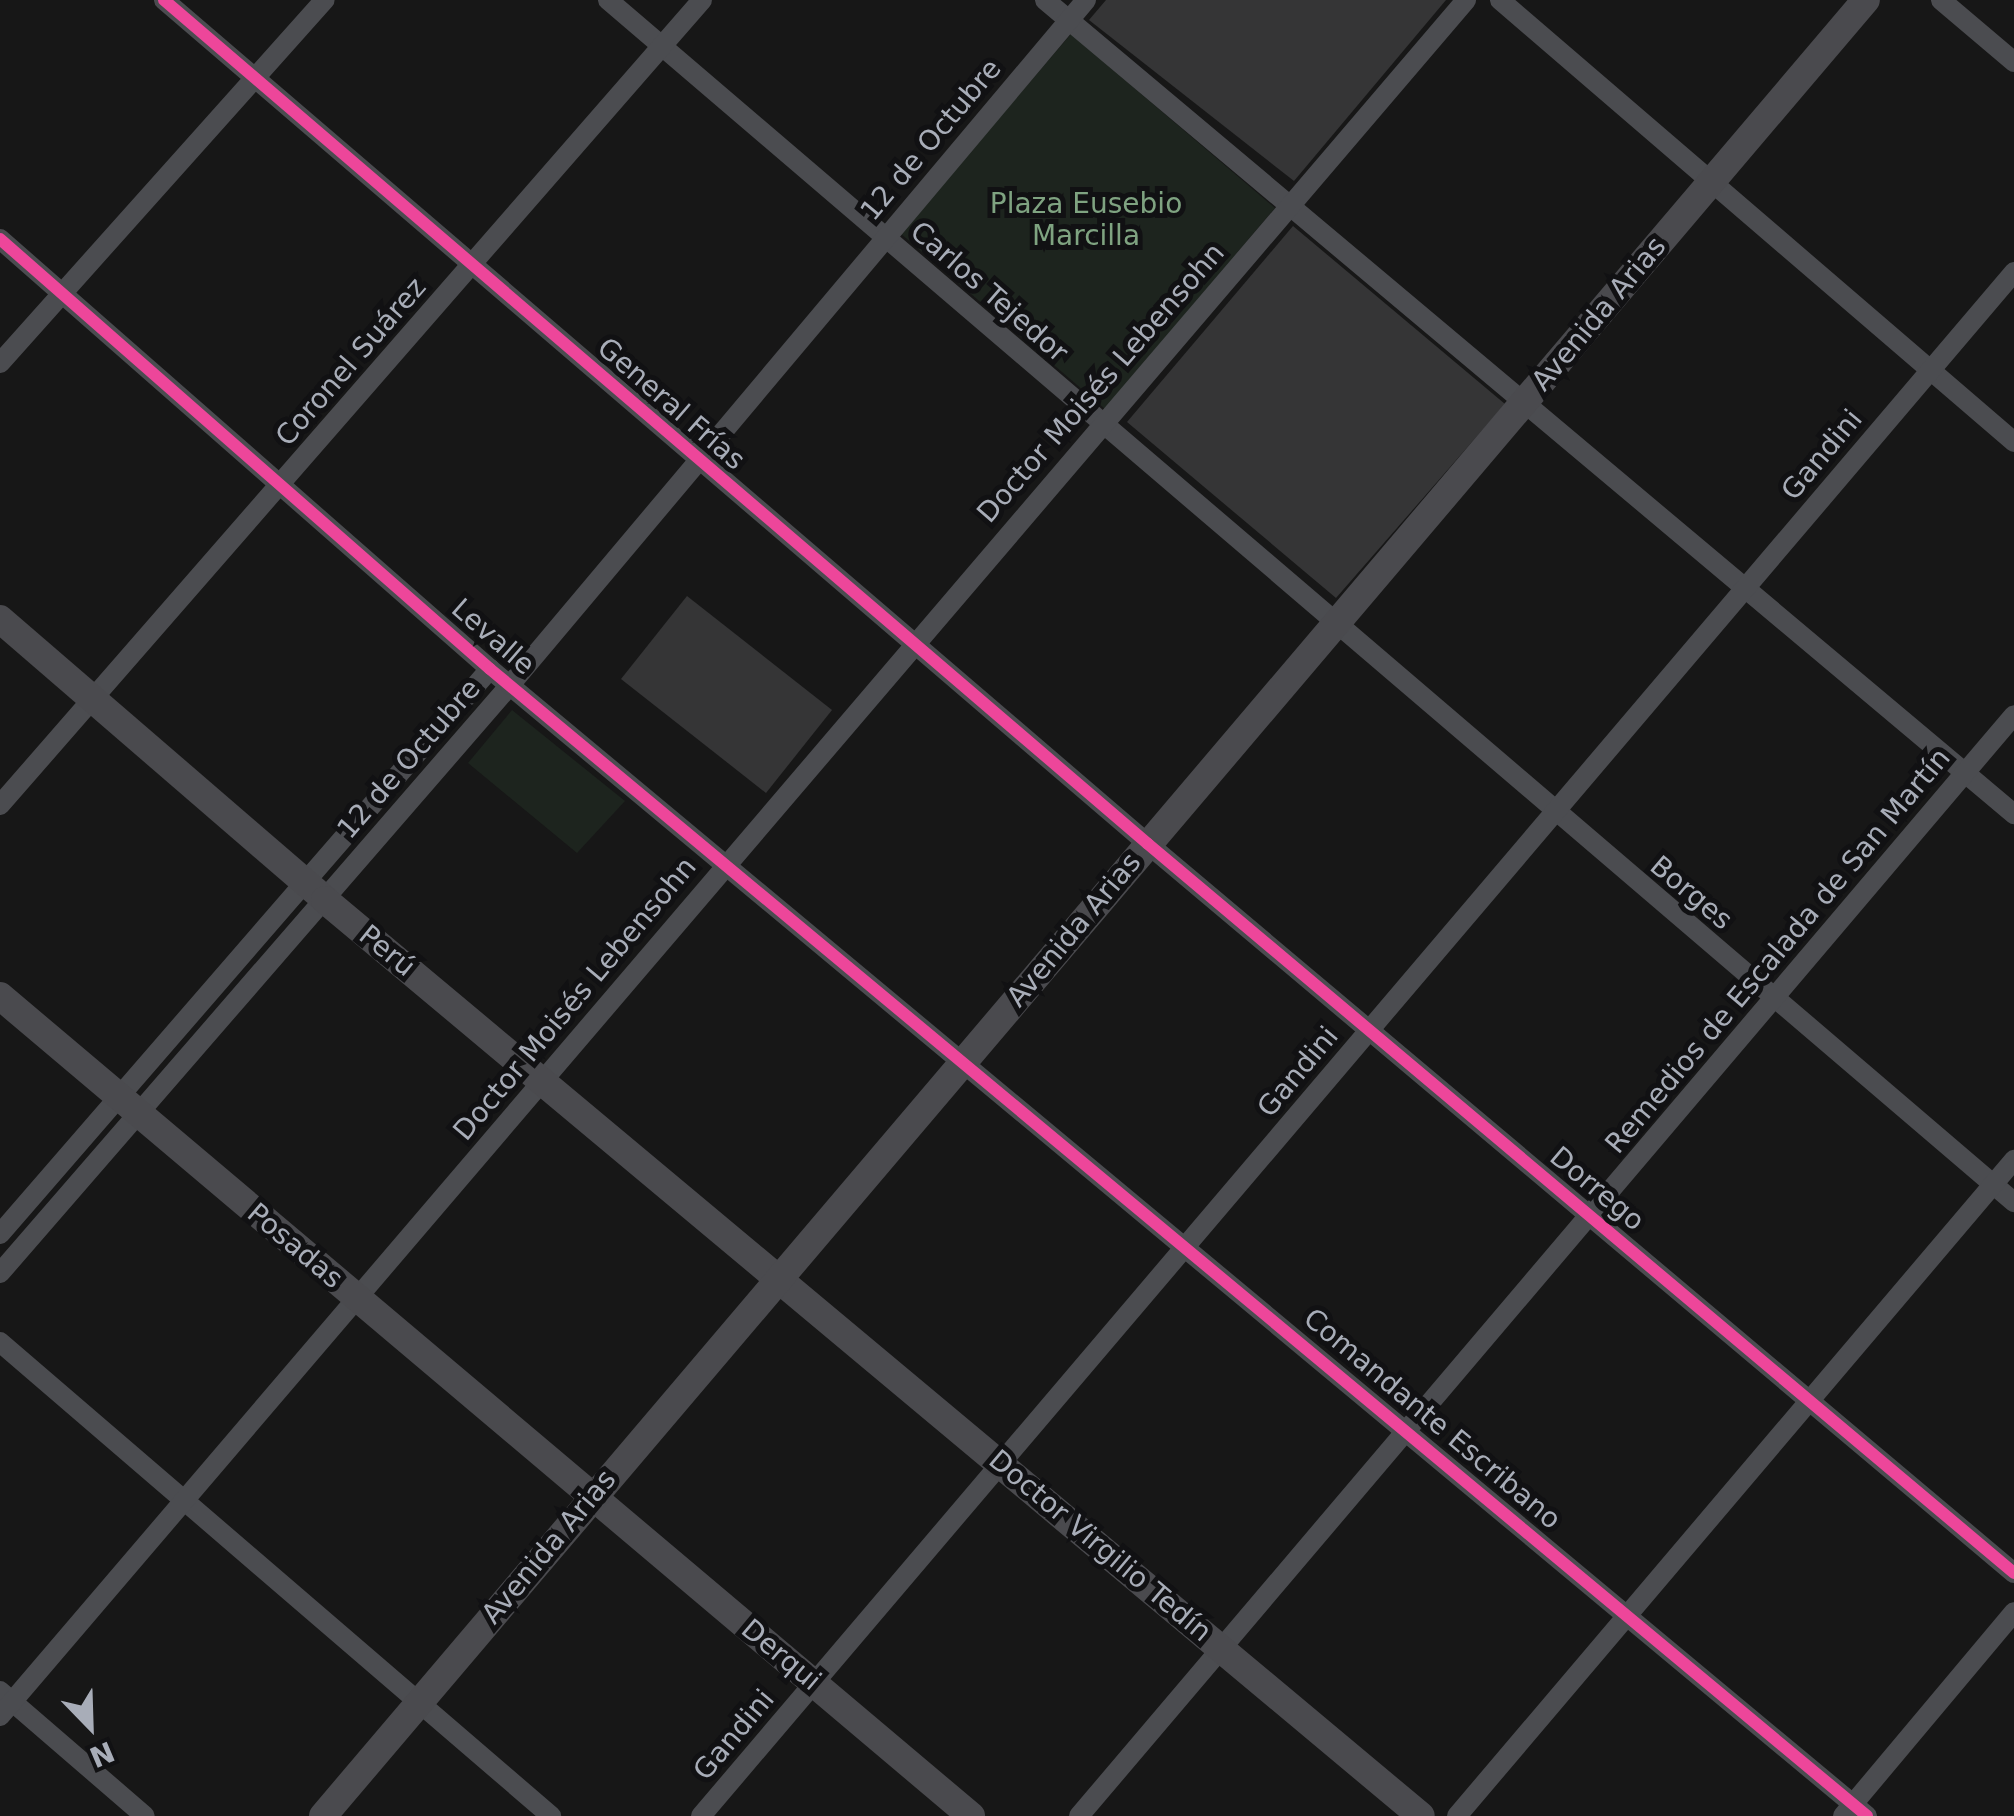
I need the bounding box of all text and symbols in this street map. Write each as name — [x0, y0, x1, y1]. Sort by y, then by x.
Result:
street label: 12 de Octubre — [854, 52, 1008, 228]
park label: Plaza Eusebio Marcilla — [990, 187, 1182, 253]
street label: Carlos Tejedor — [903, 214, 1075, 370]
street label: Avenida Arias — [1525, 230, 1673, 398]
street label: Doctor Moisés Lebensohn — [970, 236, 1232, 530]
street label: Coronel Suárez — [269, 271, 433, 453]
street label: General Frías — [590, 331, 752, 477]
street label: Gandini — [1775, 403, 1869, 507]
street label: Levalle — [445, 592, 541, 682]
street label: 12 de Octubre — [331, 672, 487, 846]
street label: Remedios de Escalada de San Martín — [1599, 742, 1957, 1160]
street label: Avenida Arias — [1000, 846, 1148, 1014]
street label: Borges — [1643, 849, 1739, 937]
street label: Doctor Moisés Lebensohn — [447, 851, 703, 1147]
street label: Perú — [352, 918, 422, 984]
street label: Gandini — [1251, 1020, 1345, 1124]
street label: Dorrego — [1543, 1140, 1651, 1238]
street label: Posadas — [240, 1196, 350, 1296]
street label: Comandante Escribano — [1297, 1302, 1567, 1536]
street label: Doctor Virgilio Tedín — [982, 1443, 1218, 1649]
street label: Avenida Arias — [475, 1463, 623, 1631]
street label: Derqui — [735, 1612, 827, 1698]
north arrow — [40, 1676, 140, 1776]
street label: Gandini — [687, 1683, 781, 1787]
text: N — [85, 1734, 119, 1774]

